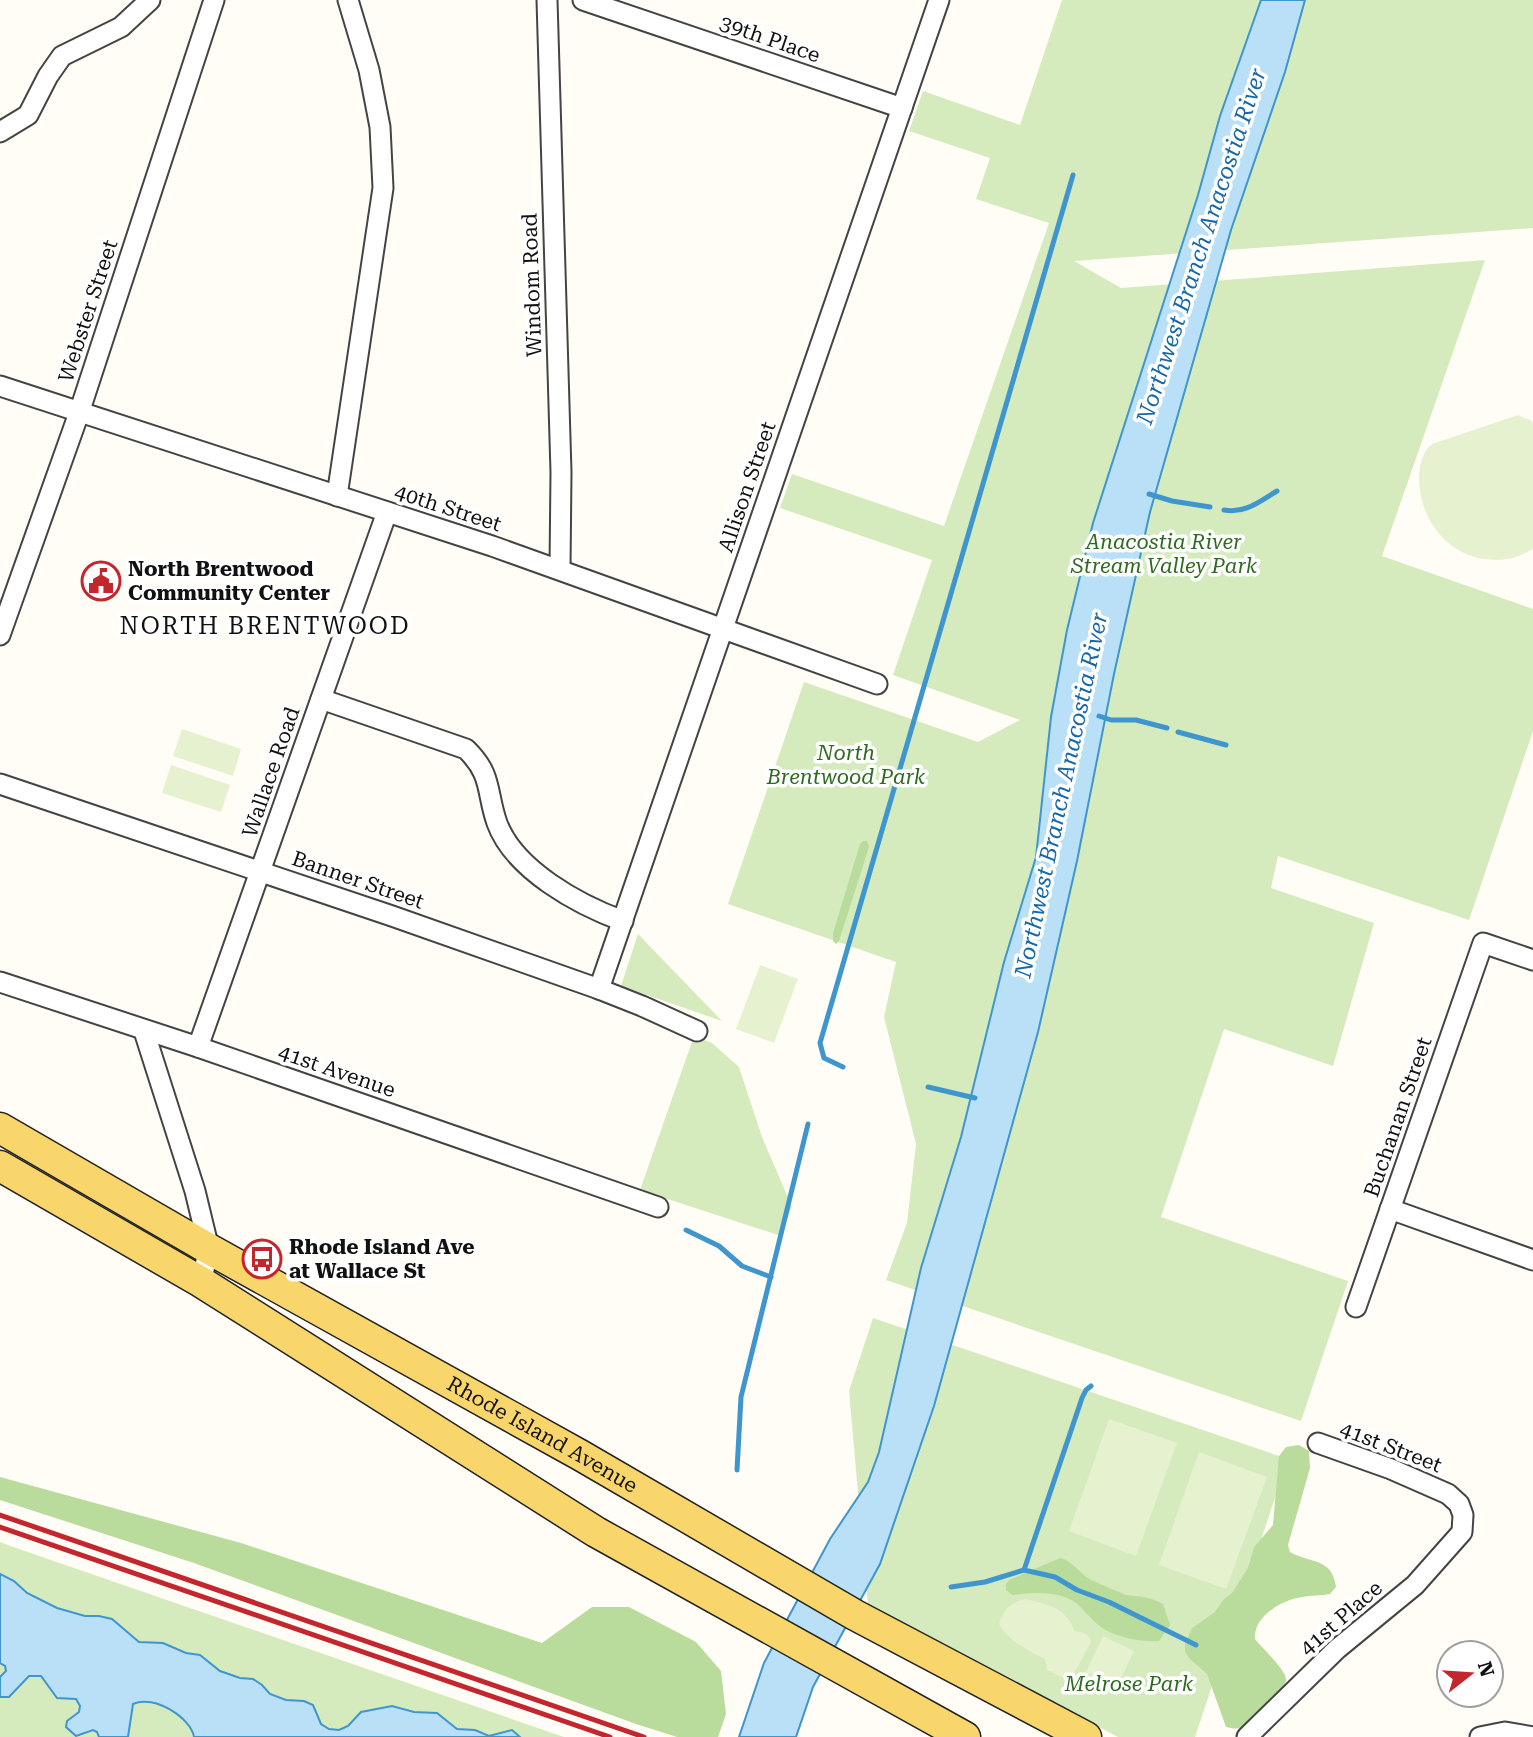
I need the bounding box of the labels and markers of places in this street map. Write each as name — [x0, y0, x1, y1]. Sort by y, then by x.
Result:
place label: North Brentwood Community Center — [128, 557, 331, 605]
public building icon: North Brentwood Community Center — [80, 560, 122, 602]
place label: Rhode Island Ave at Wallace St — [289, 1235, 475, 1283]
bus stop icon: Rhode Island Ave at Wallace St — [241, 1238, 283, 1280]

